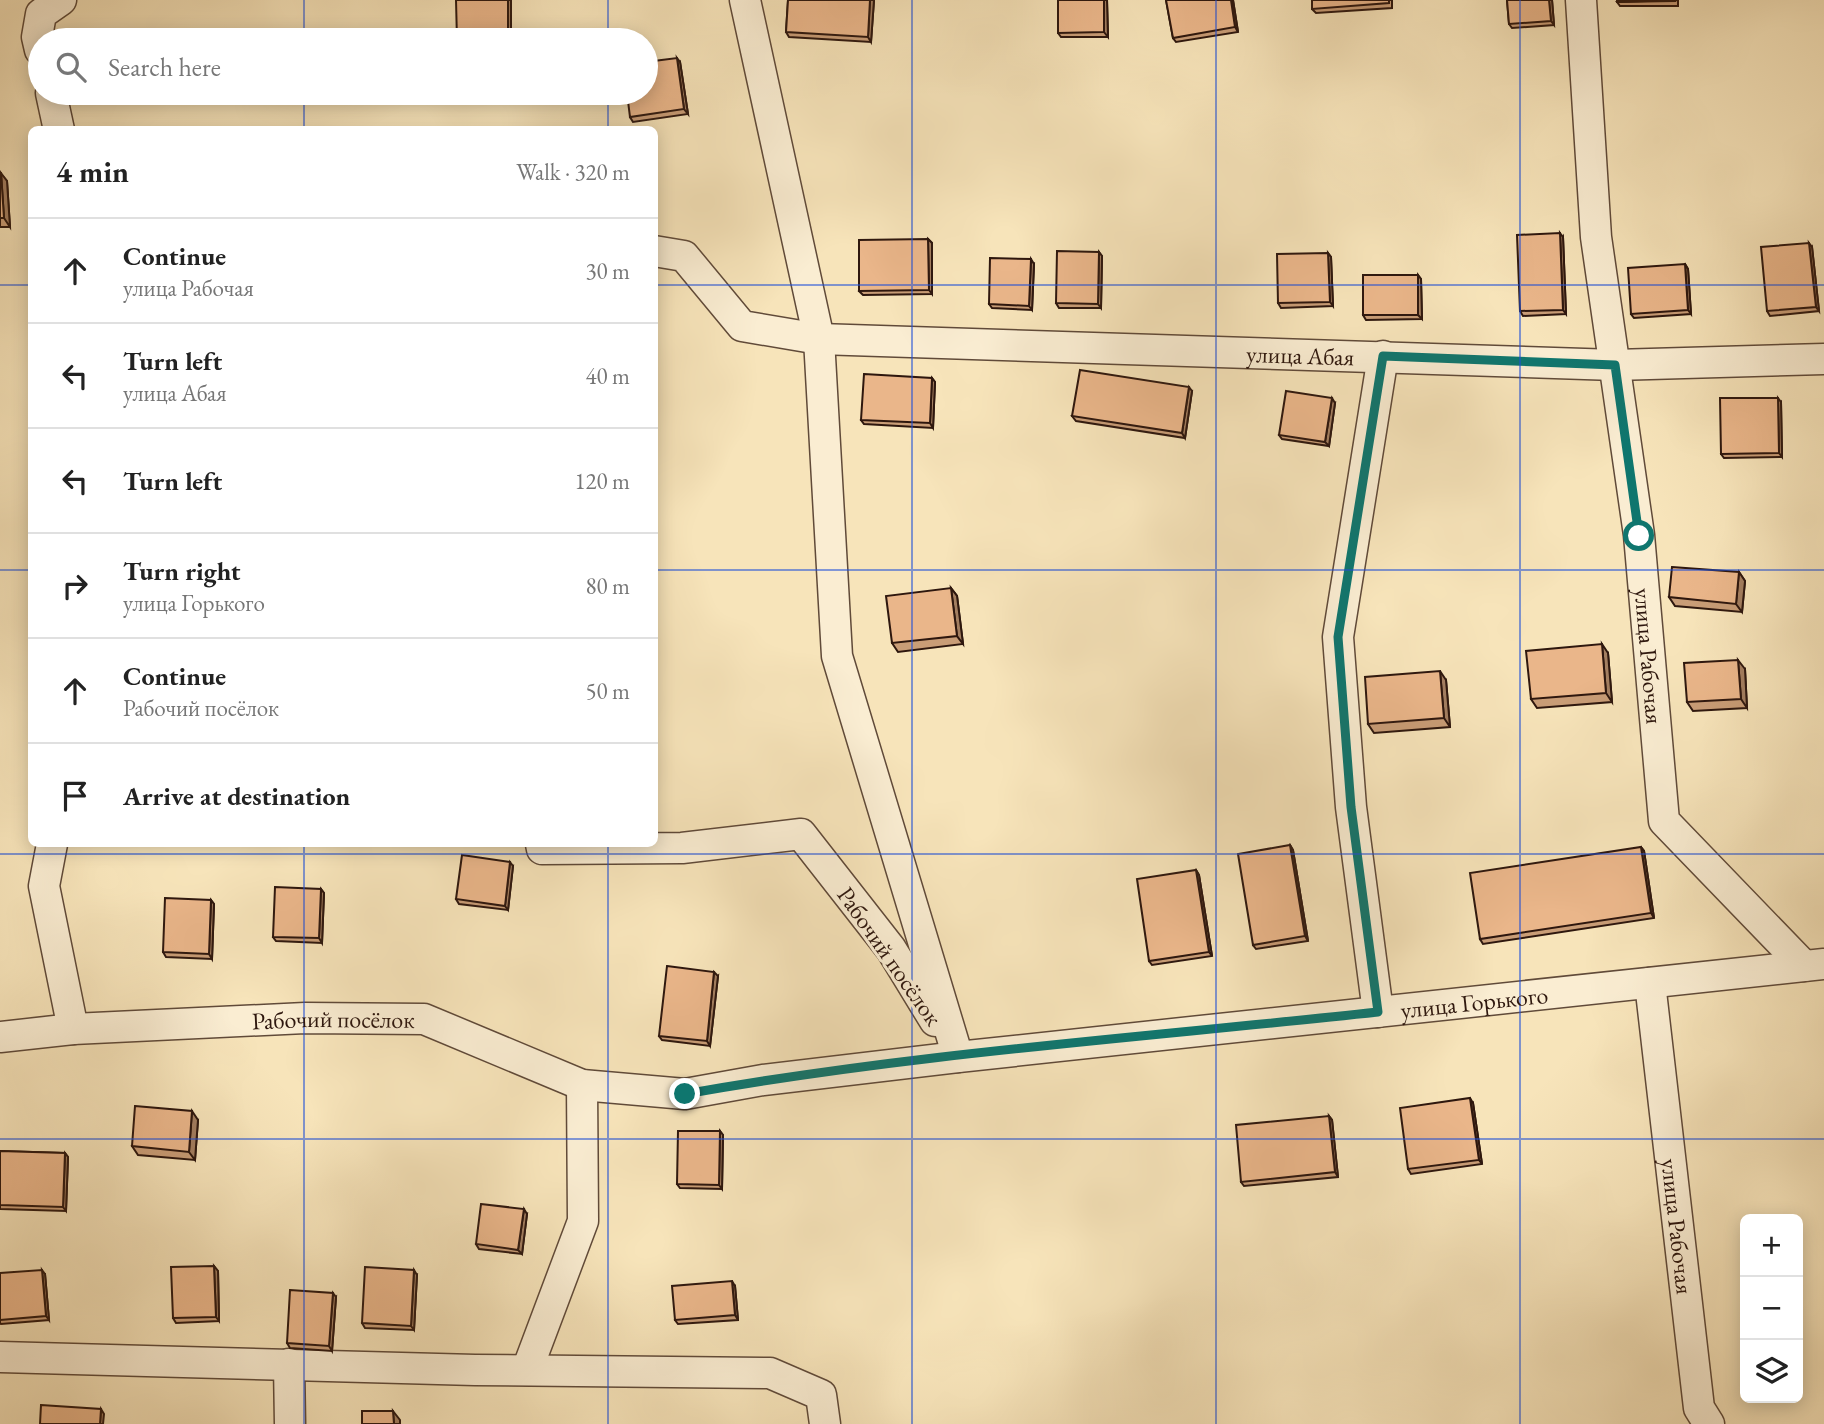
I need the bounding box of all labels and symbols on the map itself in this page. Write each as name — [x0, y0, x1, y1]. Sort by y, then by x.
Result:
street label: улица Абая — [1246, 337, 1355, 372]
route start — [1623, 520, 1654, 551]
street label: улица Рабочая — [1628, 587, 1671, 726]
street label: Рабочий посёлок — [831, 880, 950, 1032]
street label: улица Горького — [1399, 978, 1550, 1025]
street label: Рабочий посёлок — [251, 1002, 415, 1036]
route end — [669, 1078, 700, 1109]
street label: улица Рабочая — [1655, 1157, 1701, 1296]

